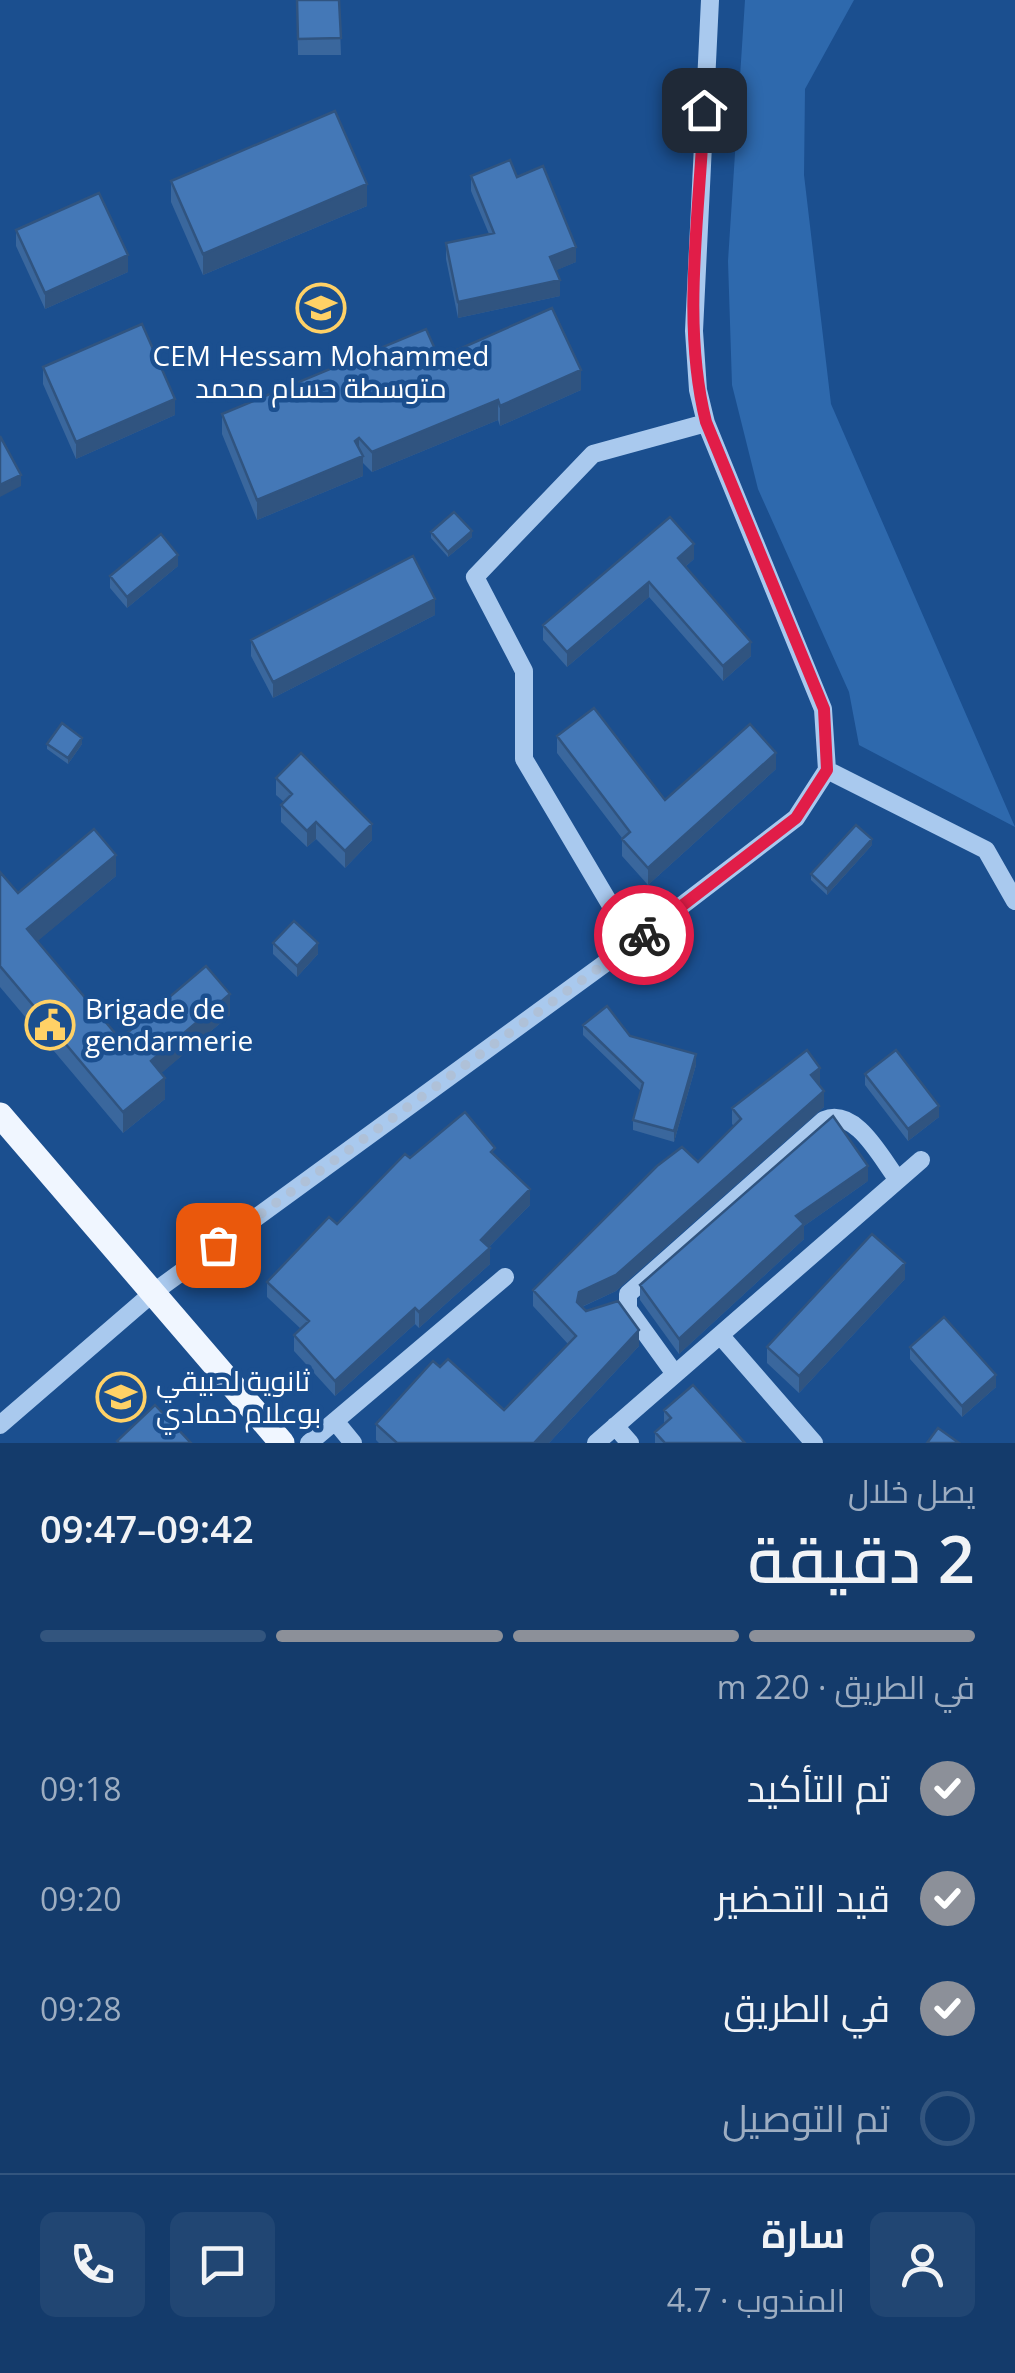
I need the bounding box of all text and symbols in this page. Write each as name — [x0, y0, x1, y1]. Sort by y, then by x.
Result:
pin — [662, 68, 747, 153]
icon: home — [677, 83, 732, 138]
school or university icon: CEM Hessam Mohammed متوسطة حسام محمد — [295, 282, 347, 334]
place label: CEM Hessam Mohammed متوسطة حسام محمد — [153, 336, 489, 408]
courier — [594, 885, 694, 985]
icon: bike — [617, 908, 672, 963]
place label: Brigade de gendarmerie — [85, 989, 253, 1059]
public building icon: Brigade de gendarmerie — [24, 999, 76, 1051]
pin — [176, 1203, 261, 1288]
icon: bag — [191, 1218, 246, 1273]
place label: ثانوية لحبيقي بوعلام حمادي — [156, 1361, 321, 1435]
school or university icon: ثانوية لحبيقي بوعلام حمادي — [95, 1371, 147, 1423]
text: يصل خلال — [848, 1469, 975, 1512]
text: 09:42–09:47 — [40, 1502, 254, 1554]
text: 2 دقيقة — [748, 1514, 975, 1602]
text: في الطريق · 220 m — [717, 1665, 975, 1708]
text: تم التأكيد — [747, 1761, 890, 1813]
icon: check — [920, 1761, 975, 1816]
text: 09:18 — [40, 1767, 122, 1810]
text: قيد التحضير — [716, 1871, 890, 1923]
icon: check — [920, 1871, 975, 1926]
text: 09:20 — [40, 1877, 122, 1920]
text: في الطريق — [723, 1981, 890, 2033]
icon: check — [920, 1981, 975, 2036]
text: 09:28 — [40, 1987, 122, 2030]
text: تم التوصيل — [722, 2091, 890, 2143]
text: سارة — [762, 2207, 845, 2259]
button: phone — [40, 2212, 145, 2317]
button: chat — [170, 2212, 275, 2317]
button: person — [870, 2212, 975, 2317]
text: المندوب · 4.7 — [667, 2278, 845, 2321]

